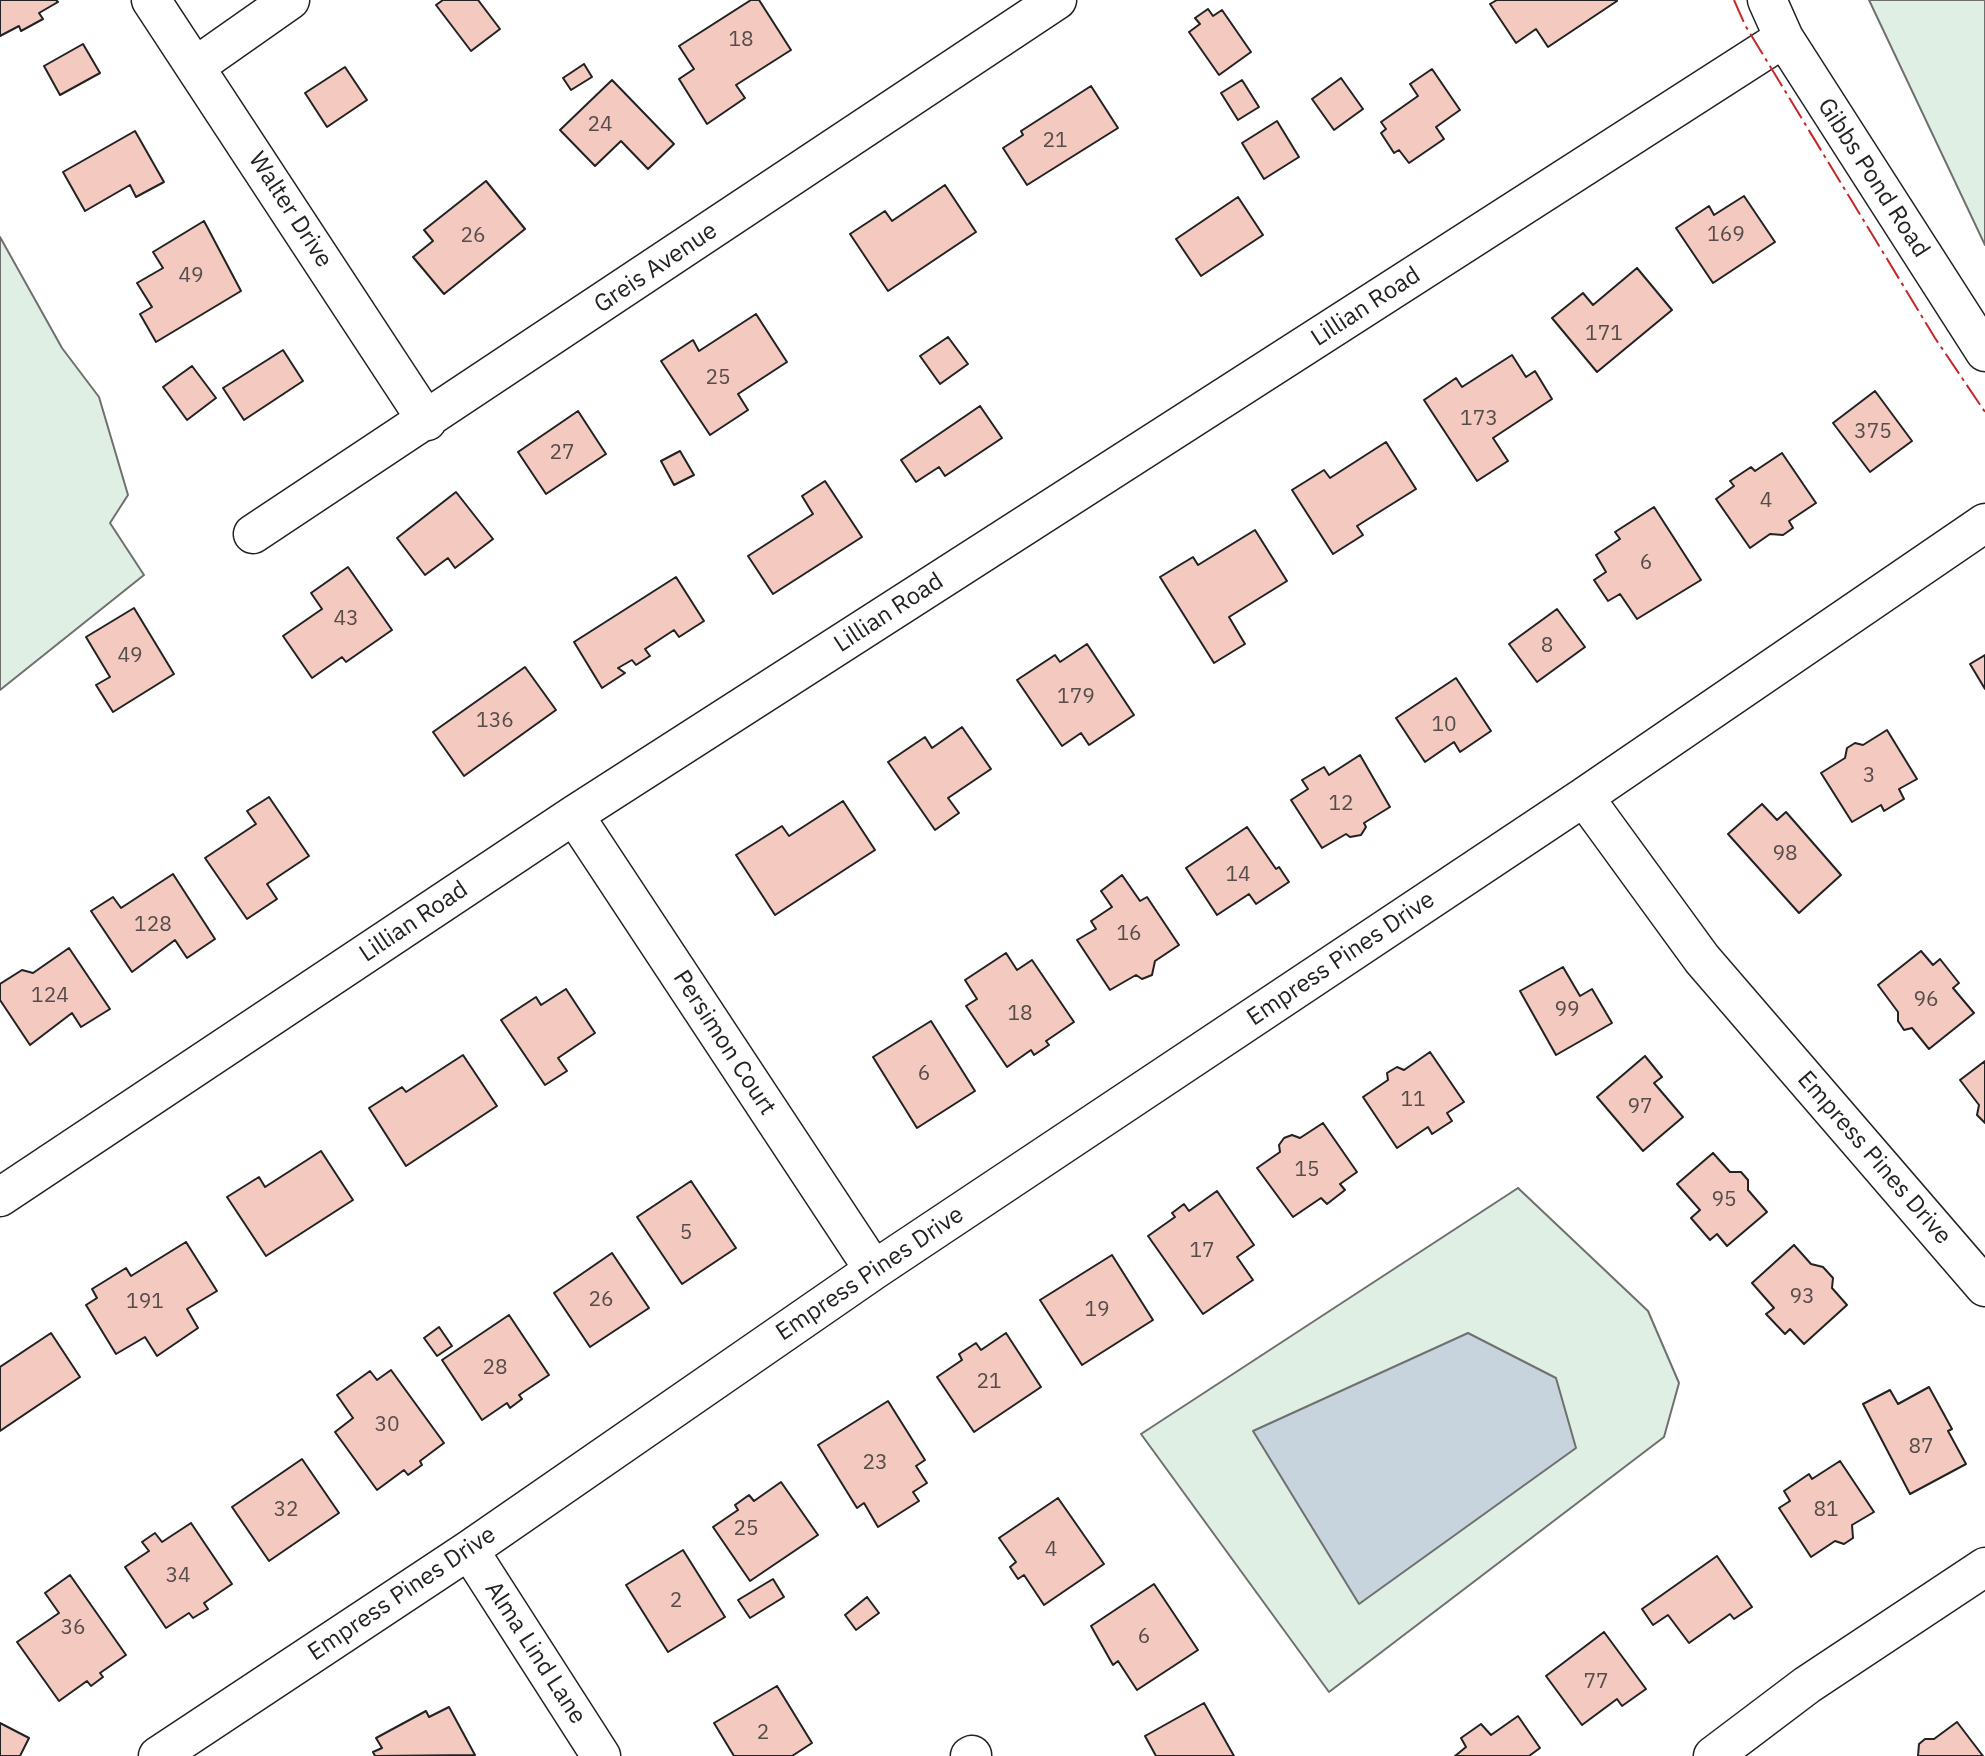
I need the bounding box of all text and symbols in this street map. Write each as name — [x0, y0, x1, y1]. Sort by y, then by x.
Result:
house number: 18 — [728, 27, 754, 53]
street label: Gibbs Pond Road — [1811, 93, 1935, 263]
house number: 24 — [587, 112, 613, 138]
house number: 21 — [1042, 128, 1068, 154]
street label: Walter Drive — [242, 147, 338, 273]
street label: Greis Avenue — [589, 216, 723, 320]
house number: 169 — [1707, 222, 1745, 248]
house number: 26 — [460, 223, 486, 249]
street label: Lillian Road — [1306, 261, 1426, 353]
house number: 49 — [178, 263, 204, 289]
house number: 171 — [1585, 321, 1623, 347]
house number: 25 — [705, 365, 731, 391]
house number: 173 — [1460, 406, 1498, 432]
house number: 375 — [1854, 419, 1892, 445]
house number: 27 — [549, 440, 575, 466]
house number: 4 — [1760, 488, 1772, 514]
house number: 6 — [1640, 550, 1652, 576]
street label: Lillian Road — [829, 567, 949, 659]
house number: 43 — [333, 606, 359, 632]
house number: 8 — [1541, 633, 1553, 659]
house number: 49 — [117, 643, 143, 669]
house number: 179 — [1057, 684, 1095, 710]
house number: 136 — [476, 708, 514, 734]
house number: 10 — [1431, 712, 1457, 738]
house number: 3 — [1863, 763, 1875, 789]
house number: 12 — [1328, 791, 1354, 817]
house number: 98 — [1772, 841, 1798, 867]
house number: 14 — [1225, 862, 1251, 888]
street label: Lillian Road — [354, 875, 474, 969]
street label: Empress Pines Drive — [1242, 886, 1440, 1032]
house number: 128 — [134, 912, 172, 938]
house number: 16 — [1116, 921, 1142, 947]
street label: Persimon Court — [667, 965, 781, 1121]
house number: 124 — [31, 983, 69, 1009]
house number: 96 — [1913, 987, 1939, 1013]
house number: 99 — [1554, 997, 1580, 1023]
house number: 18 — [1007, 1001, 1033, 1027]
house number: 6 — [918, 1061, 930, 1087]
street label: Empress Pines Drive — [1791, 1066, 1957, 1250]
house number: 11 — [1400, 1087, 1426, 1113]
house number: 97 — [1627, 1094, 1653, 1120]
house number: 15 — [1294, 1157, 1320, 1183]
house number: 95 — [1711, 1187, 1737, 1213]
street label: Empress Pines Drive — [771, 1201, 969, 1347]
house number: 5 — [680, 1220, 692, 1246]
house number: 17 — [1189, 1238, 1215, 1264]
house number: 93 — [1789, 1284, 1815, 1310]
house number: 26 — [588, 1287, 614, 1313]
house number: 191 — [126, 1289, 164, 1315]
house number: 19 — [1084, 1297, 1110, 1323]
house number: 28 — [482, 1355, 508, 1381]
house number: 21 — [976, 1369, 1002, 1395]
house number: 30 — [374, 1412, 400, 1438]
house number: 87 — [1908, 1434, 1934, 1460]
house number: 23 — [862, 1450, 888, 1476]
house number: 32 — [273, 1497, 299, 1523]
house number: 81 — [1813, 1497, 1839, 1523]
house number: 25 — [733, 1516, 759, 1542]
street label: Empress Pines Drive — [303, 1521, 501, 1667]
house number: 4 — [1045, 1537, 1057, 1563]
house number: 34 — [165, 1563, 191, 1589]
street label: Alma Lind Lane — [478, 1576, 592, 1730]
house number: 2 — [670, 1588, 682, 1614]
house number: 36 — [60, 1615, 86, 1641]
house number: 6 — [1138, 1624, 1150, 1650]
house number: 77 — [1583, 1669, 1609, 1695]
house number: 2 — [757, 1720, 769, 1746]

